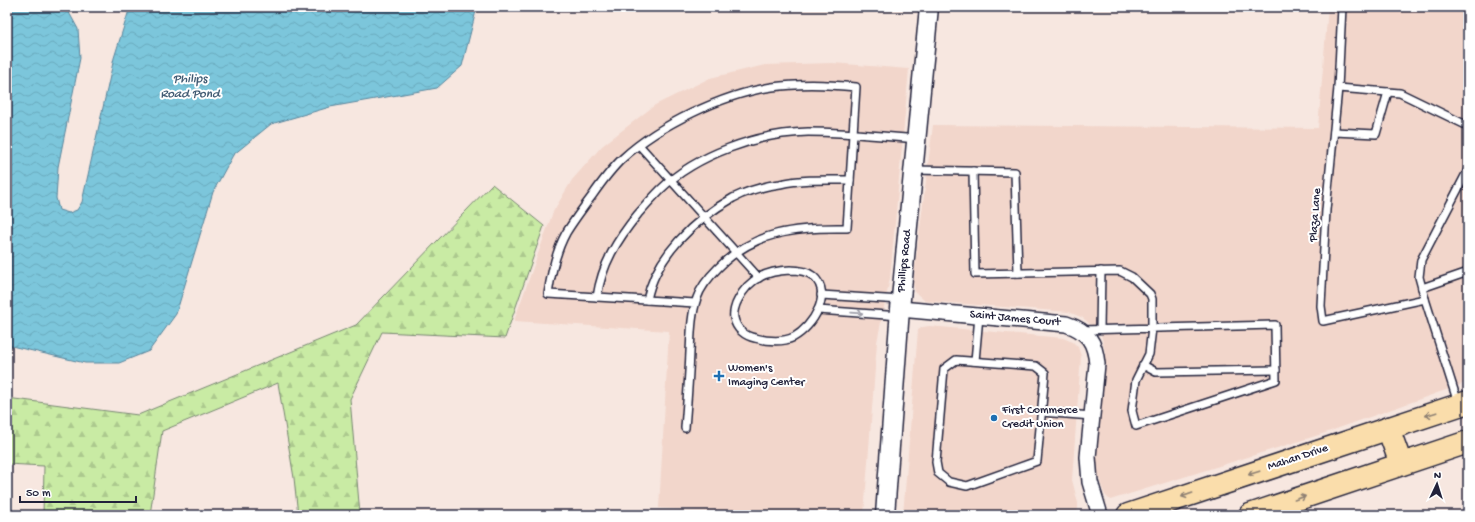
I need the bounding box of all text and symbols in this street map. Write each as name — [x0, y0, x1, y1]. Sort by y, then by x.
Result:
water label: Philips Road Pond — [160, 72, 221, 102]
street label: Plaza Lane — [1307, 187, 1325, 243]
street label: Phillips Road — [895, 228, 915, 294]
street label: Saint James Court — [969, 308, 1062, 330]
one-way arrow — [850, 309, 863, 316]
place label: Women's Imaging Center — [728, 362, 806, 390]
marker: Women's Imaging Center — [713, 370, 725, 382]
place label: First Commerce Credit Union — [1001, 404, 1078, 432]
one-way arrow — [1425, 411, 1438, 418]
marker: First Commerce Credit Union — [989, 413, 999, 423]
street label: Mahan Drive — [1266, 441, 1331, 474]
north arrow — [1417, 464, 1457, 504]
one-way arrow — [1249, 469, 1261, 477]
text: N — [1434, 470, 1442, 482]
scale bar — [20, 478, 136, 504]
text: 50 m — [26, 487, 51, 501]
one-way arrow — [1181, 492, 1193, 500]
one-way arrow — [1294, 494, 1307, 501]

